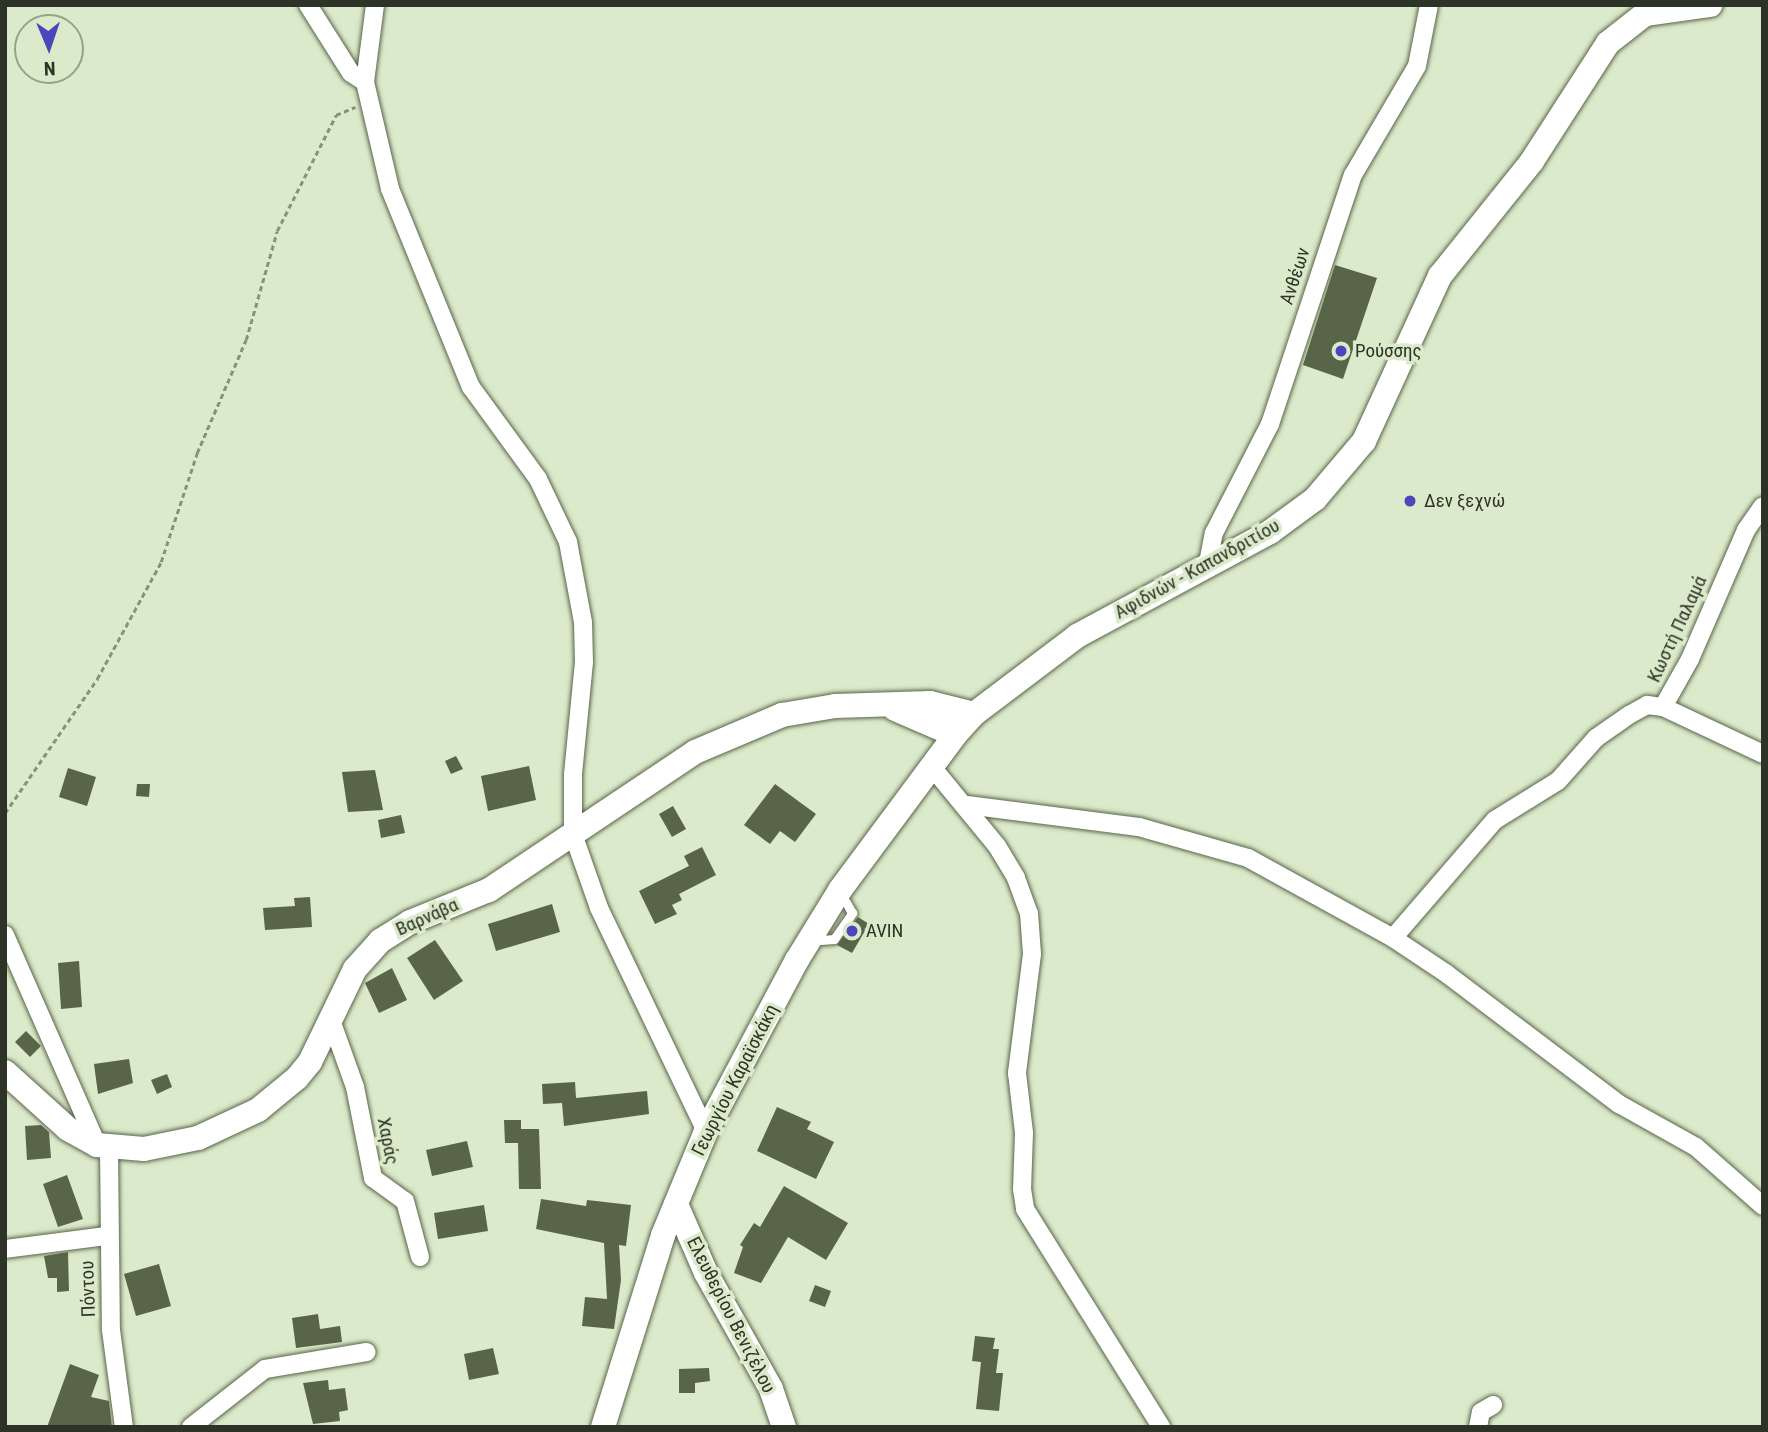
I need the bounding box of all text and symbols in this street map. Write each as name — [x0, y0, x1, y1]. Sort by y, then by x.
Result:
north arrow — [14, 14, 84, 84]
text: N — [43, 57, 56, 80]
street label: Ανθέων — [1275, 245, 1315, 307]
place label: Ρούσσης — [1355, 340, 1421, 362]
marker: Ρούσσης — [1333, 343, 1349, 359]
place label: Δεν ξεχνώ — [1424, 490, 1505, 512]
marker: Δεν ξεχνώ — [1402, 493, 1418, 509]
street label: Αφιδνών - Καπανδριτίου — [1111, 514, 1283, 624]
street label: Κωστή Παλαμά — [1642, 572, 1712, 686]
street label: Βαρνάβα — [392, 893, 462, 941]
place label: AVIN — [866, 920, 903, 942]
marker: AVIN — [844, 923, 860, 939]
street label: Γεωργίου Καραϊσκάκη — [687, 1000, 783, 1160]
street label: Χαράς — [372, 1116, 404, 1166]
street label: Ελευθερίου Βενιζέλου — [682, 1233, 780, 1397]
street label: Πόντου — [76, 1260, 100, 1318]

